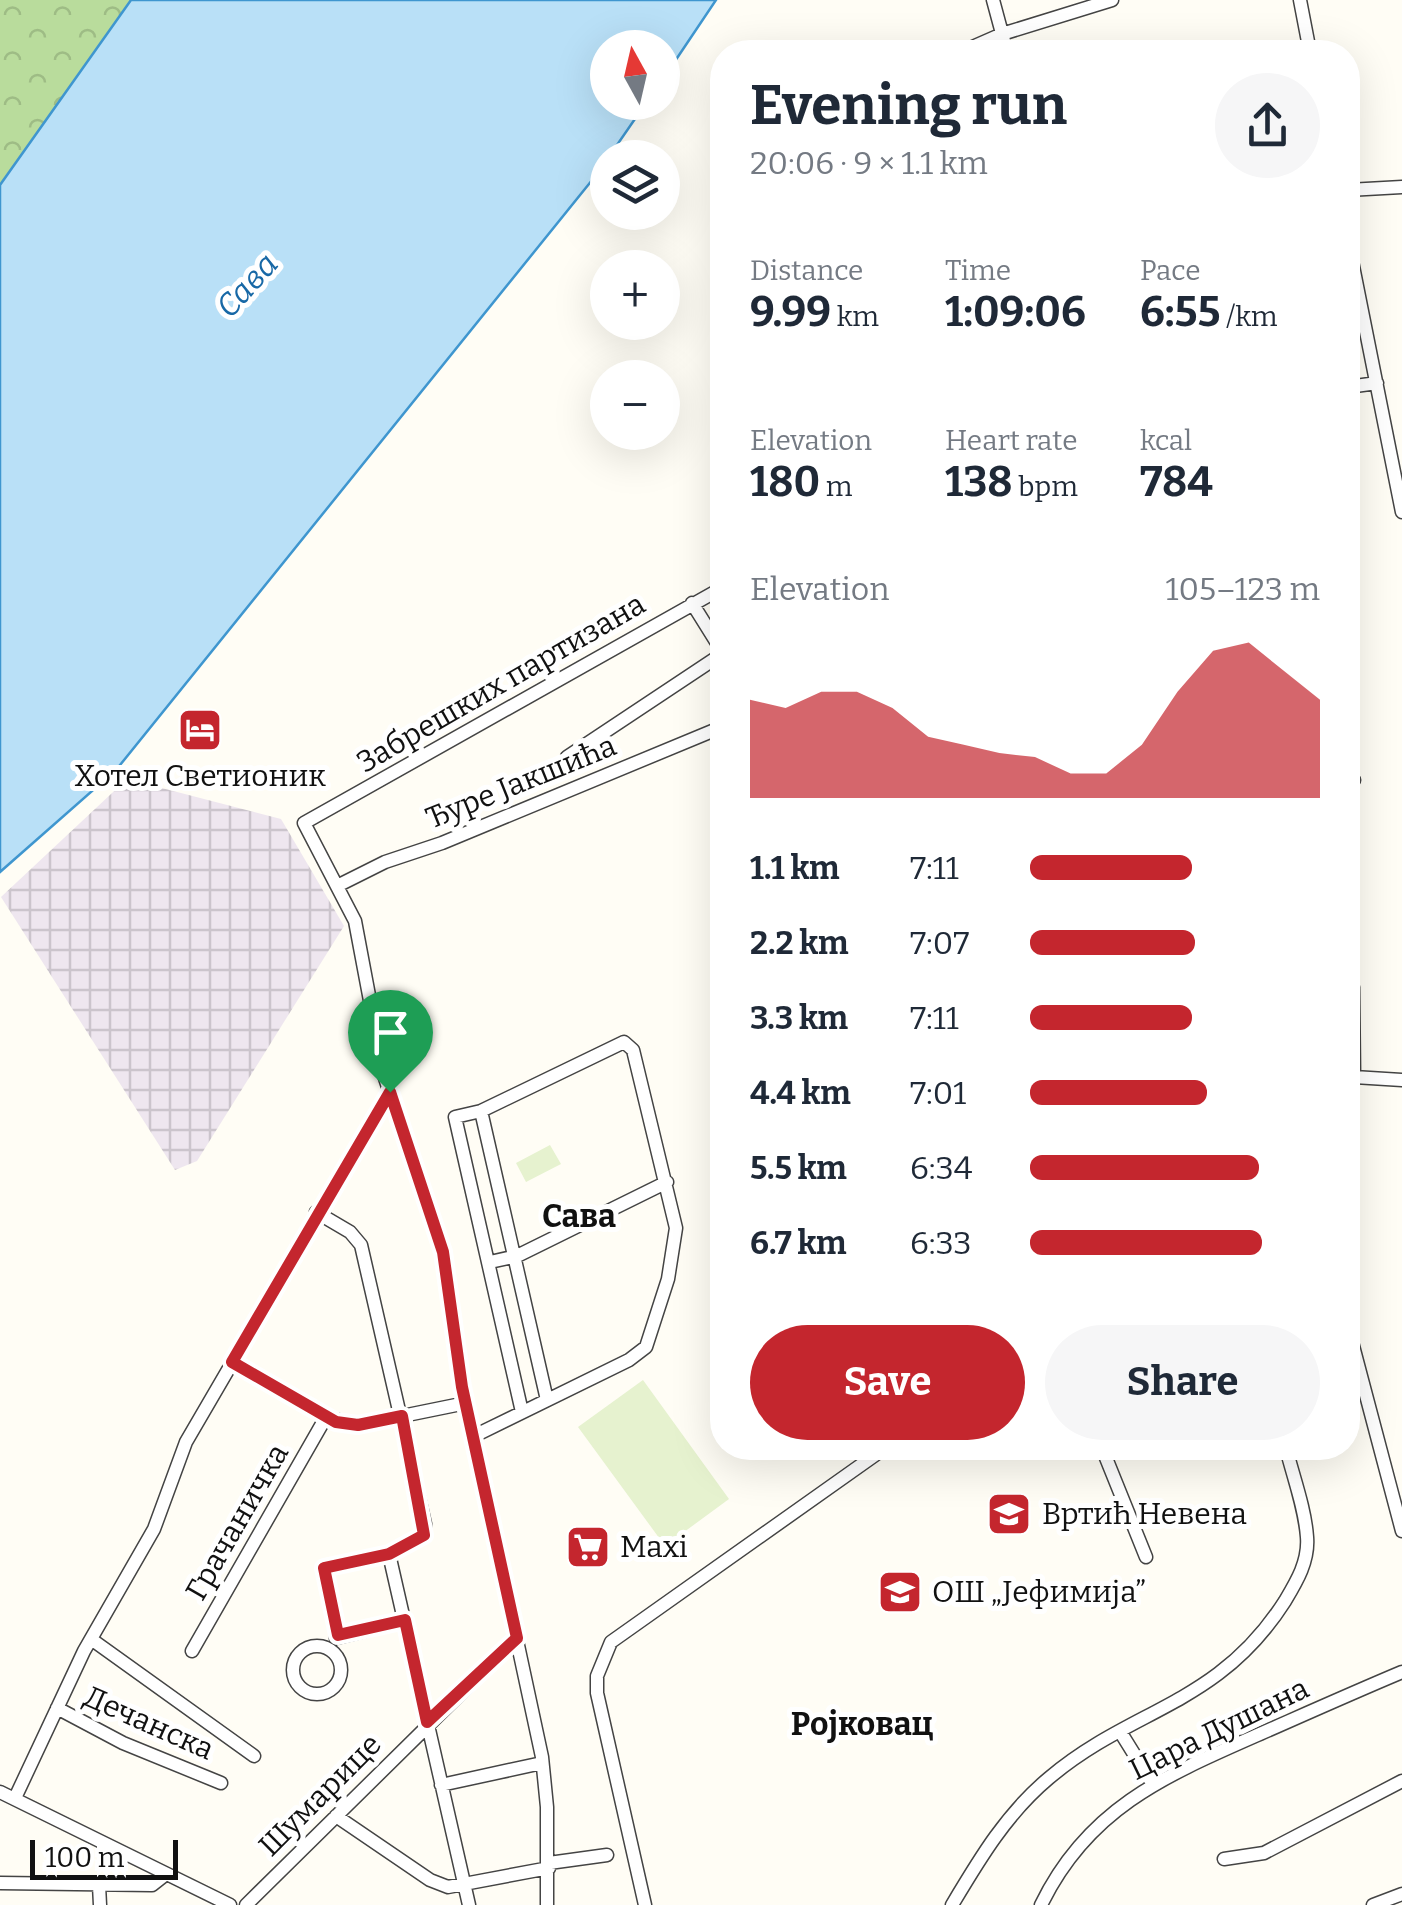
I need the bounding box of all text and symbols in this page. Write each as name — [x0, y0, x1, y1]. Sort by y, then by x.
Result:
north arrow — [590, 30, 680, 120]
map controls — [590, 30, 680, 450]
text: Evening run — [750, 73, 1067, 139]
button: share — [1215, 73, 1320, 178]
button: layers — [590, 140, 680, 230]
text: 20:06 · 9 × 1.1 km — [750, 144, 988, 182]
water label: Сава — [208, 245, 286, 325]
button: + — [590, 250, 680, 340]
text: Distance — [750, 254, 863, 287]
text: Time — [945, 254, 1011, 287]
text: Pace — [1140, 254, 1200, 287]
text: 9.99 — [750, 287, 831, 337]
text: 1:09:06 — [945, 287, 1086, 337]
text: 6:55 — [1140, 287, 1221, 337]
text: km — [831, 300, 879, 333]
text: /km — [1221, 300, 1277, 333]
button: − — [590, 360, 680, 450]
text: Elevation — [750, 424, 872, 457]
text: Heart rate — [945, 424, 1077, 457]
text: kcal — [1140, 424, 1192, 457]
text: 180 — [750, 457, 820, 507]
text: 138 — [945, 457, 1013, 507]
text: 784 — [1140, 457, 1213, 507]
text: m — [820, 470, 852, 503]
text: bpm — [1013, 470, 1078, 503]
text: Elevation — [750, 570, 890, 608]
text: 105–123 m — [1165, 570, 1320, 608]
street label: Забрешких партизана — [350, 586, 652, 780]
hotel icon: Хотел Светионик — [177, 707, 223, 753]
street label: Ђуре Јакшића — [421, 727, 621, 837]
place label: Хотел Светионик — [74, 758, 326, 794]
text: 1.1 km — [750, 849, 840, 887]
text: 7:11 — [910, 849, 959, 887]
text: 2.2 km — [750, 924, 848, 962]
text: 7:07 — [910, 924, 969, 962]
pin — [348, 990, 433, 1093]
text: 3.3 km — [750, 999, 848, 1037]
text: 7:11 — [910, 999, 959, 1037]
icon: arrive — [363, 1005, 418, 1060]
text: 4.4 km — [750, 1074, 851, 1112]
text: 7:01 — [910, 1074, 966, 1112]
text: 5.5 km — [750, 1149, 847, 1187]
text: 6:34 — [910, 1149, 972, 1187]
district label: Сава — [542, 1197, 616, 1235]
text: 6.7 km — [750, 1224, 847, 1262]
text: 6:33 — [910, 1224, 971, 1262]
button: Save — [750, 1325, 1025, 1440]
button: Share — [1045, 1325, 1320, 1440]
street label: Грачаничка — [178, 1438, 296, 1606]
school or university icon: Вртић Невена — [986, 1491, 1032, 1537]
place label: Вртић Невена — [1042, 1496, 1247, 1532]
supermarket icon: Maxi — [565, 1524, 611, 1570]
place label: Maxi — [620, 1529, 688, 1565]
school or university icon: ОШ „Јефимија” — [877, 1569, 923, 1615]
place label: ОШ „Јефимија” — [932, 1574, 1146, 1610]
street label: Цара Душана — [1123, 1670, 1315, 1788]
street label: Дечанска — [79, 1678, 219, 1768]
district label: Ројковац — [791, 1705, 934, 1743]
street label: Шумарице — [251, 1726, 389, 1864]
scale bar — [30, 1835, 178, 1880]
text: 100 m — [45, 1841, 125, 1874]

